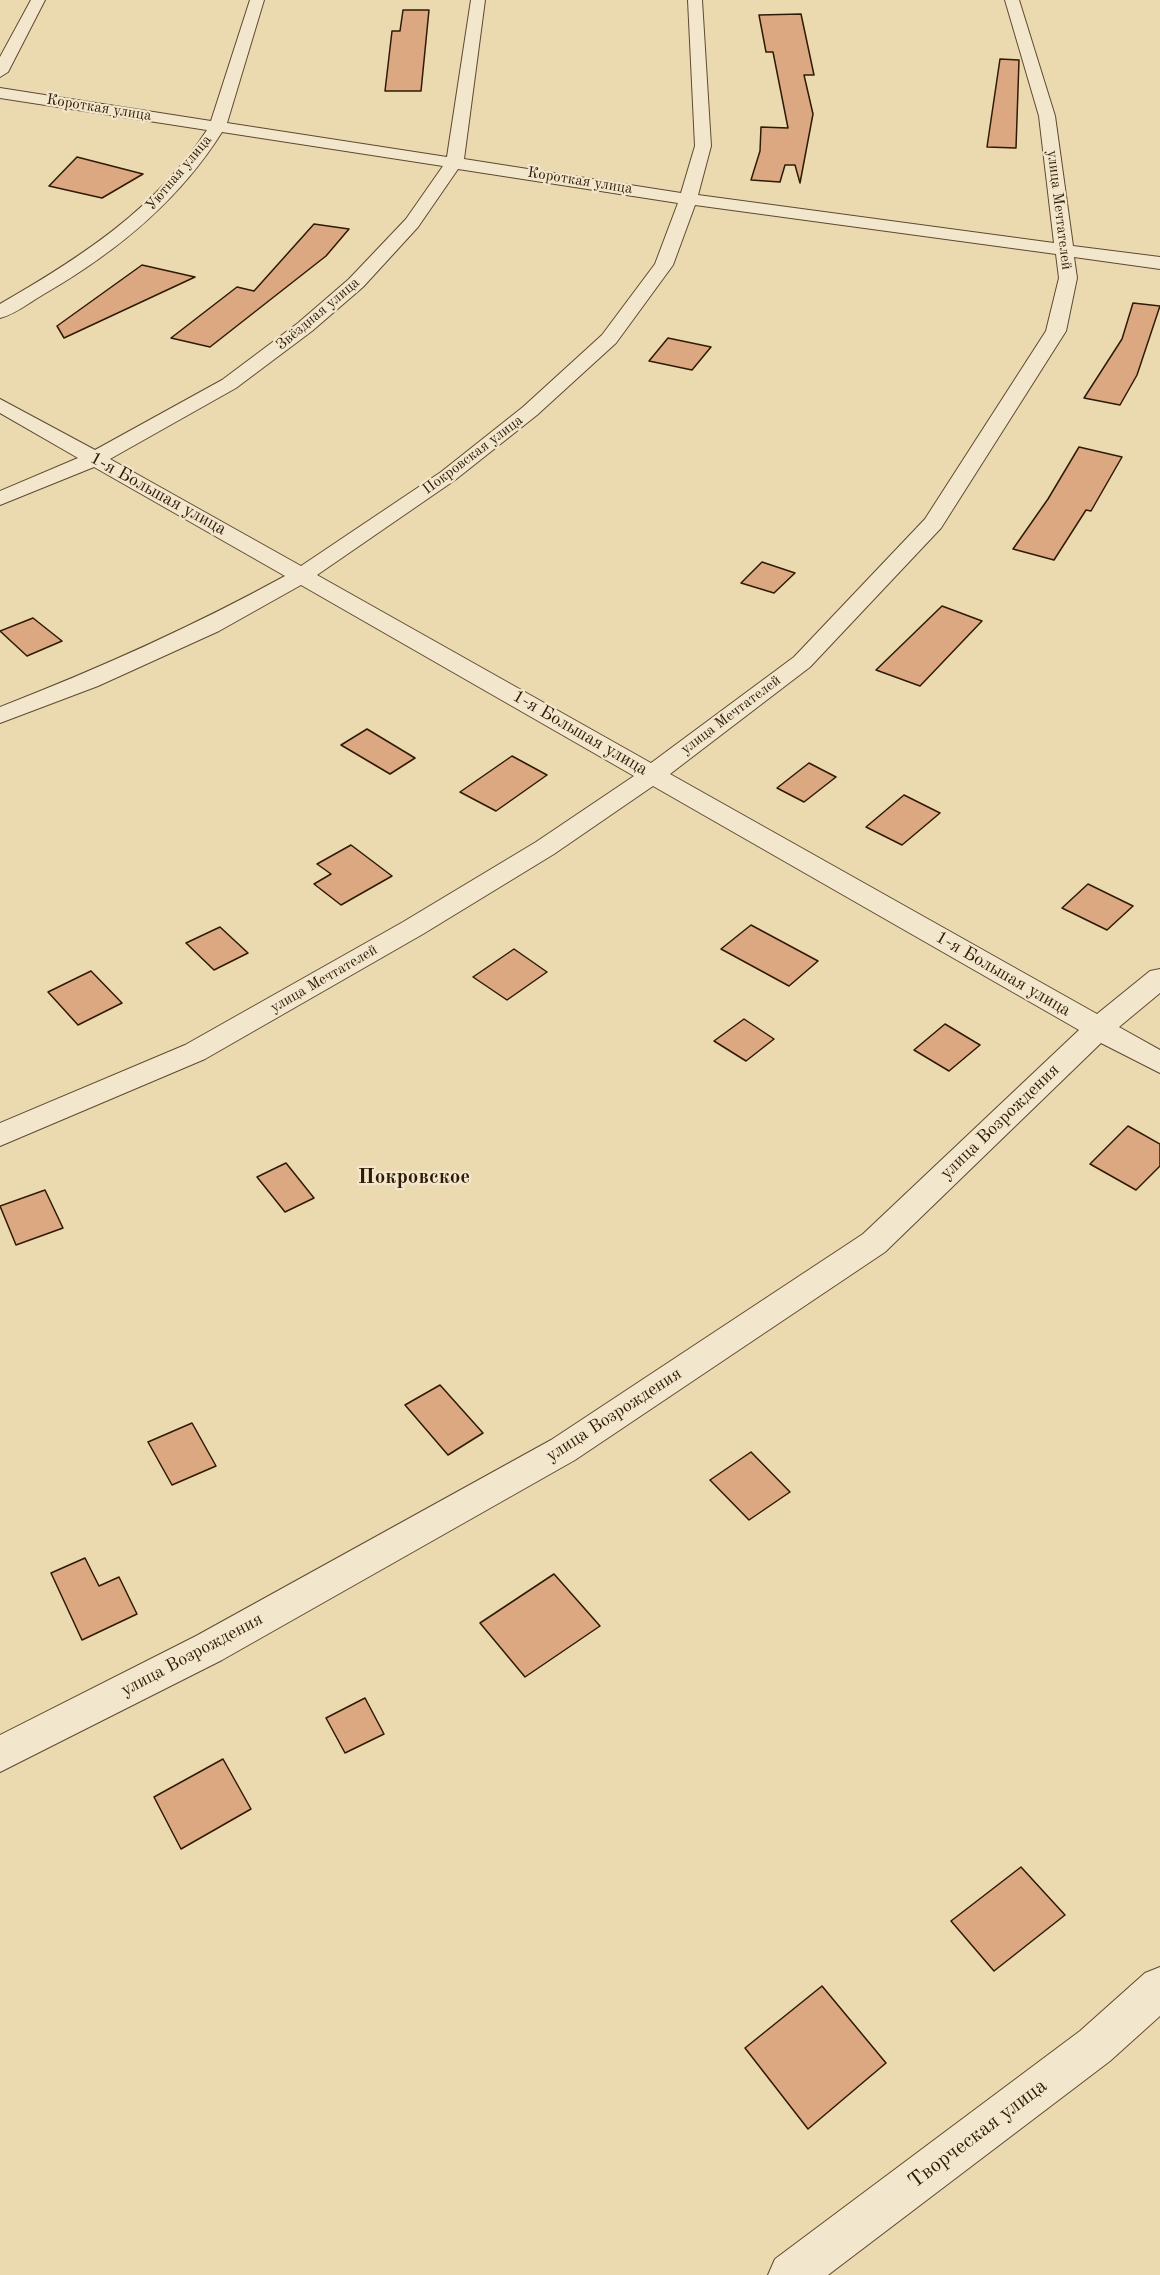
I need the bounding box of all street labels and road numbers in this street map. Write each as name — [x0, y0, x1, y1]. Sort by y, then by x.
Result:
street label: Короткая улица — [45, 91, 153, 125]
street label: Уютная улица — [142, 131, 216, 215]
street label: улица Мечтателей — [1043, 149, 1075, 271]
street label: Короткая улица — [526, 164, 634, 198]
street label: Звёздная улица — [273, 274, 363, 354]
street label: Покровская улица — [419, 411, 527, 499]
street label: 1-я Большая улица — [86, 448, 230, 540]
street label: улица Мечтателей — [677, 672, 785, 758]
street label: 1-я Большая улица — [508, 685, 652, 781]
street label: 1-я Большая улица — [931, 926, 1075, 1022]
street label: улица Мечтателей — [267, 941, 381, 1017]
street label: улица Возрождения — [936, 1060, 1064, 1184]
street label: улица Возрождения — [542, 1363, 686, 1467]
street label: улица Возрождения — [117, 1609, 267, 1701]
street label: Творческая улица — [904, 2074, 1052, 2194]

